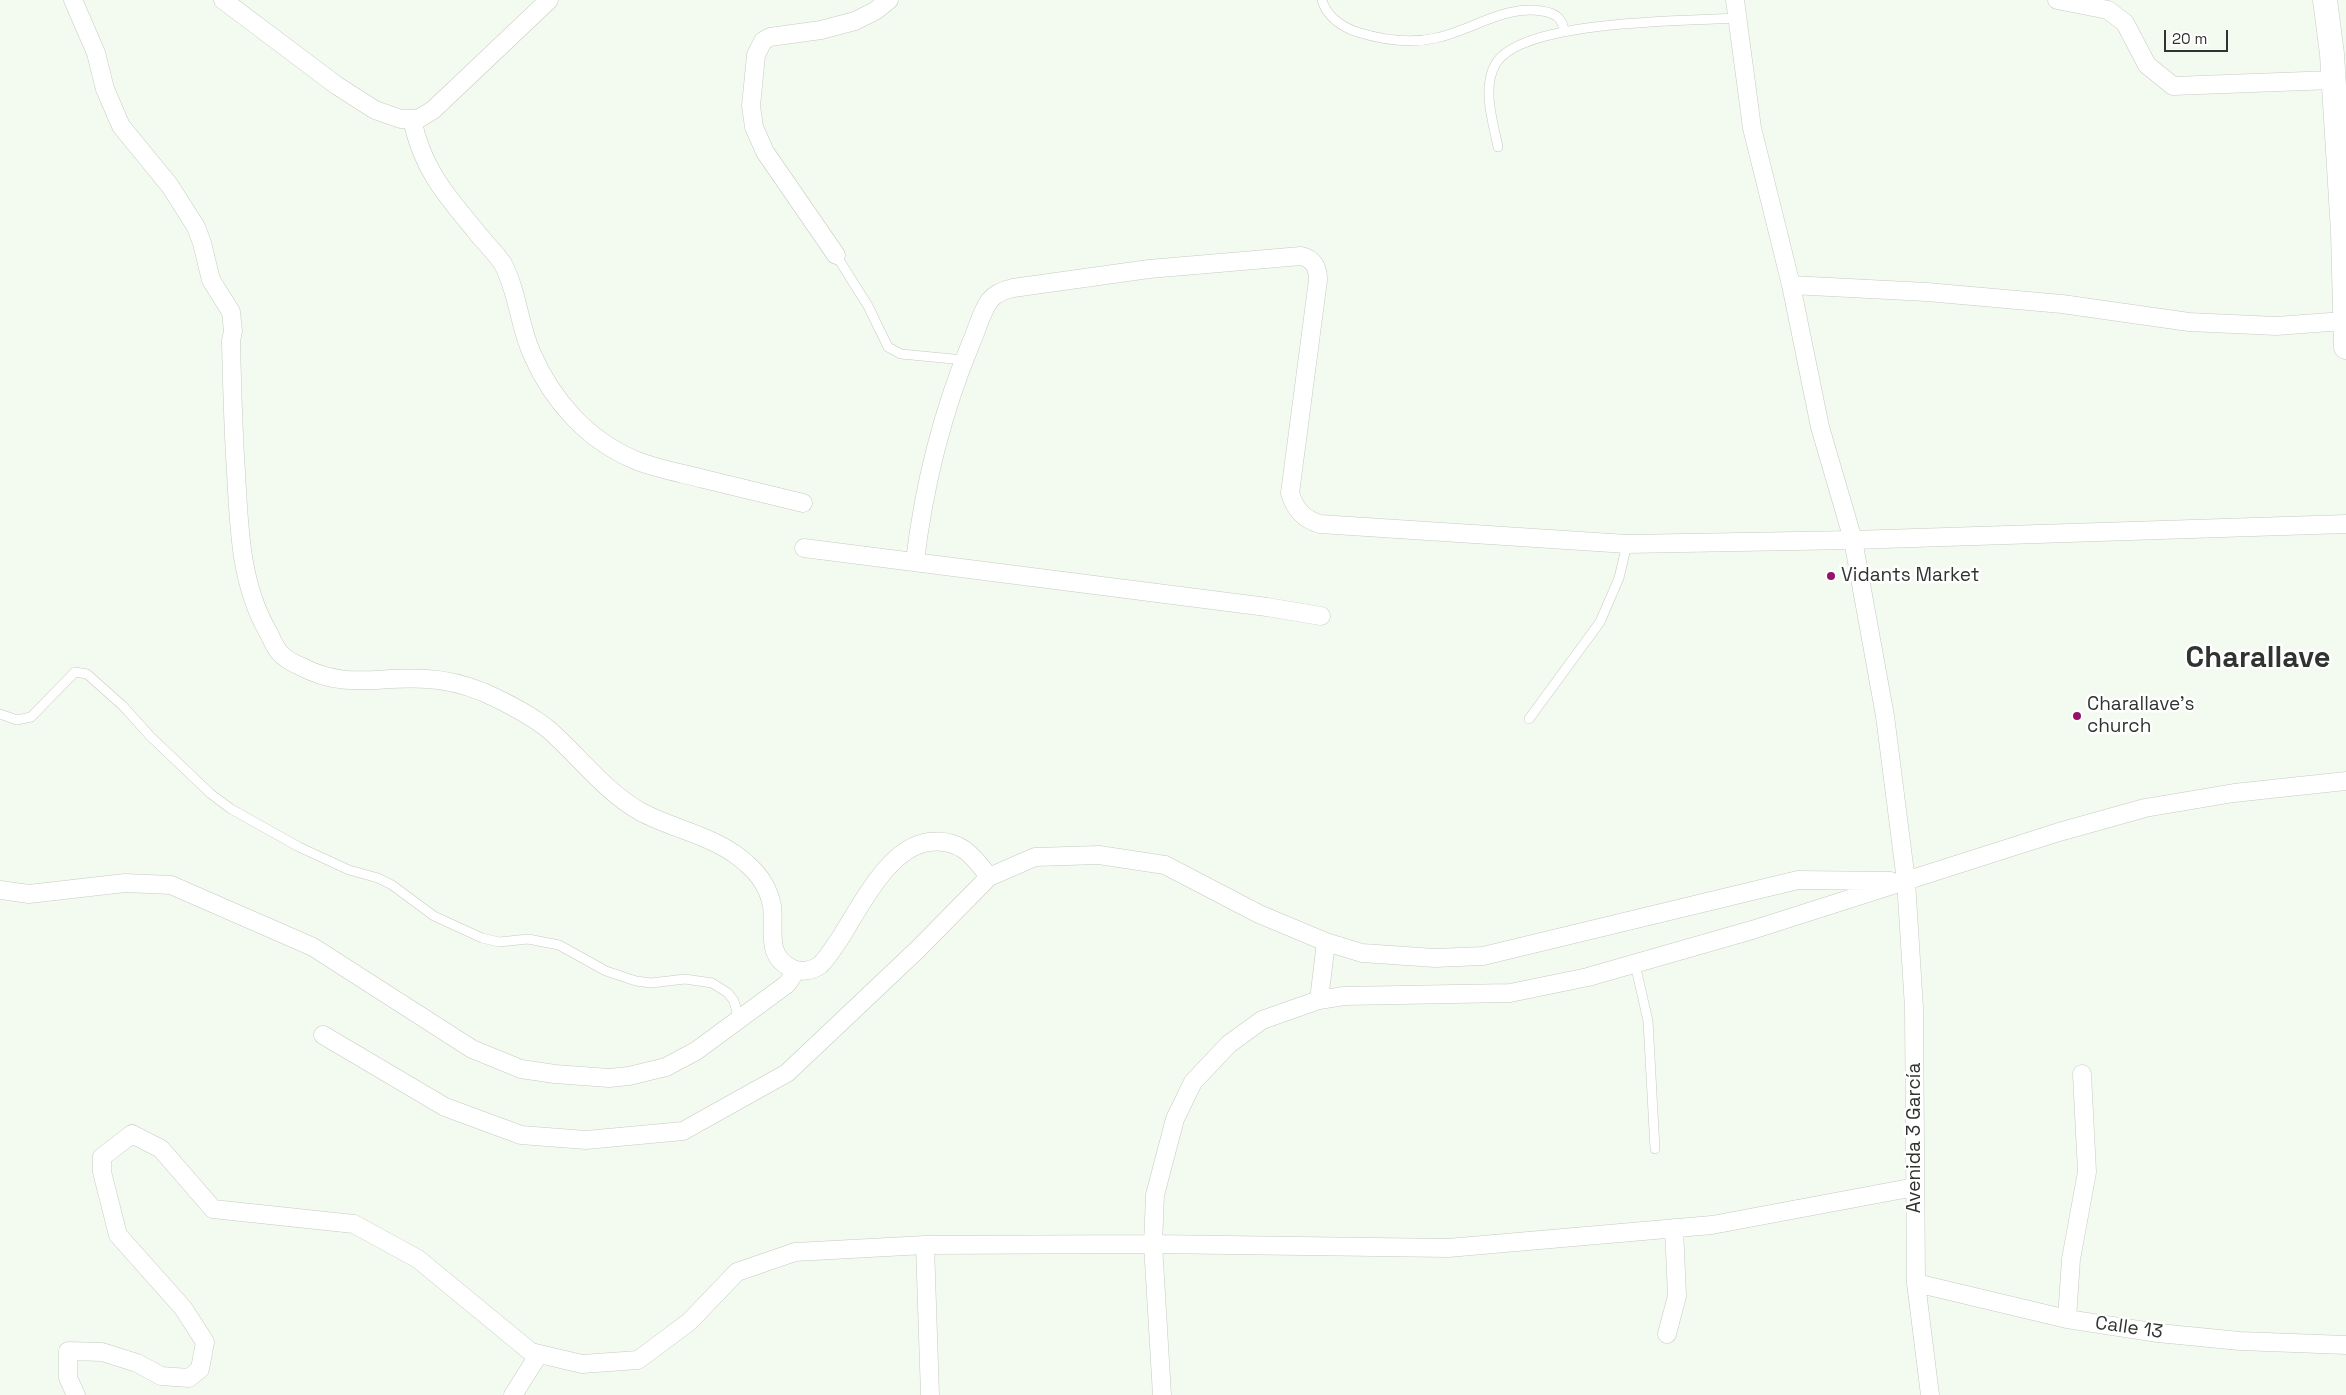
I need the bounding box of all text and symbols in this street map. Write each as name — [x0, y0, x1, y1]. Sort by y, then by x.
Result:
scale bar — [2166, 20, 2230, 52]
text: 20 m — [2172, 29, 2207, 48]
place label: Vidants Market — [1841, 565, 1979, 587]
marker: Vidants Market — [1825, 570, 1837, 582]
district label: Charallave — [2186, 642, 2330, 676]
place label: Charallave's church — [2087, 694, 2194, 738]
marker: Charallave's church — [2071, 710, 2083, 722]
street label: Avenida 3 García — [1904, 1063, 1926, 1213]
street label: Calle 13 — [2094, 1312, 2164, 1344]

